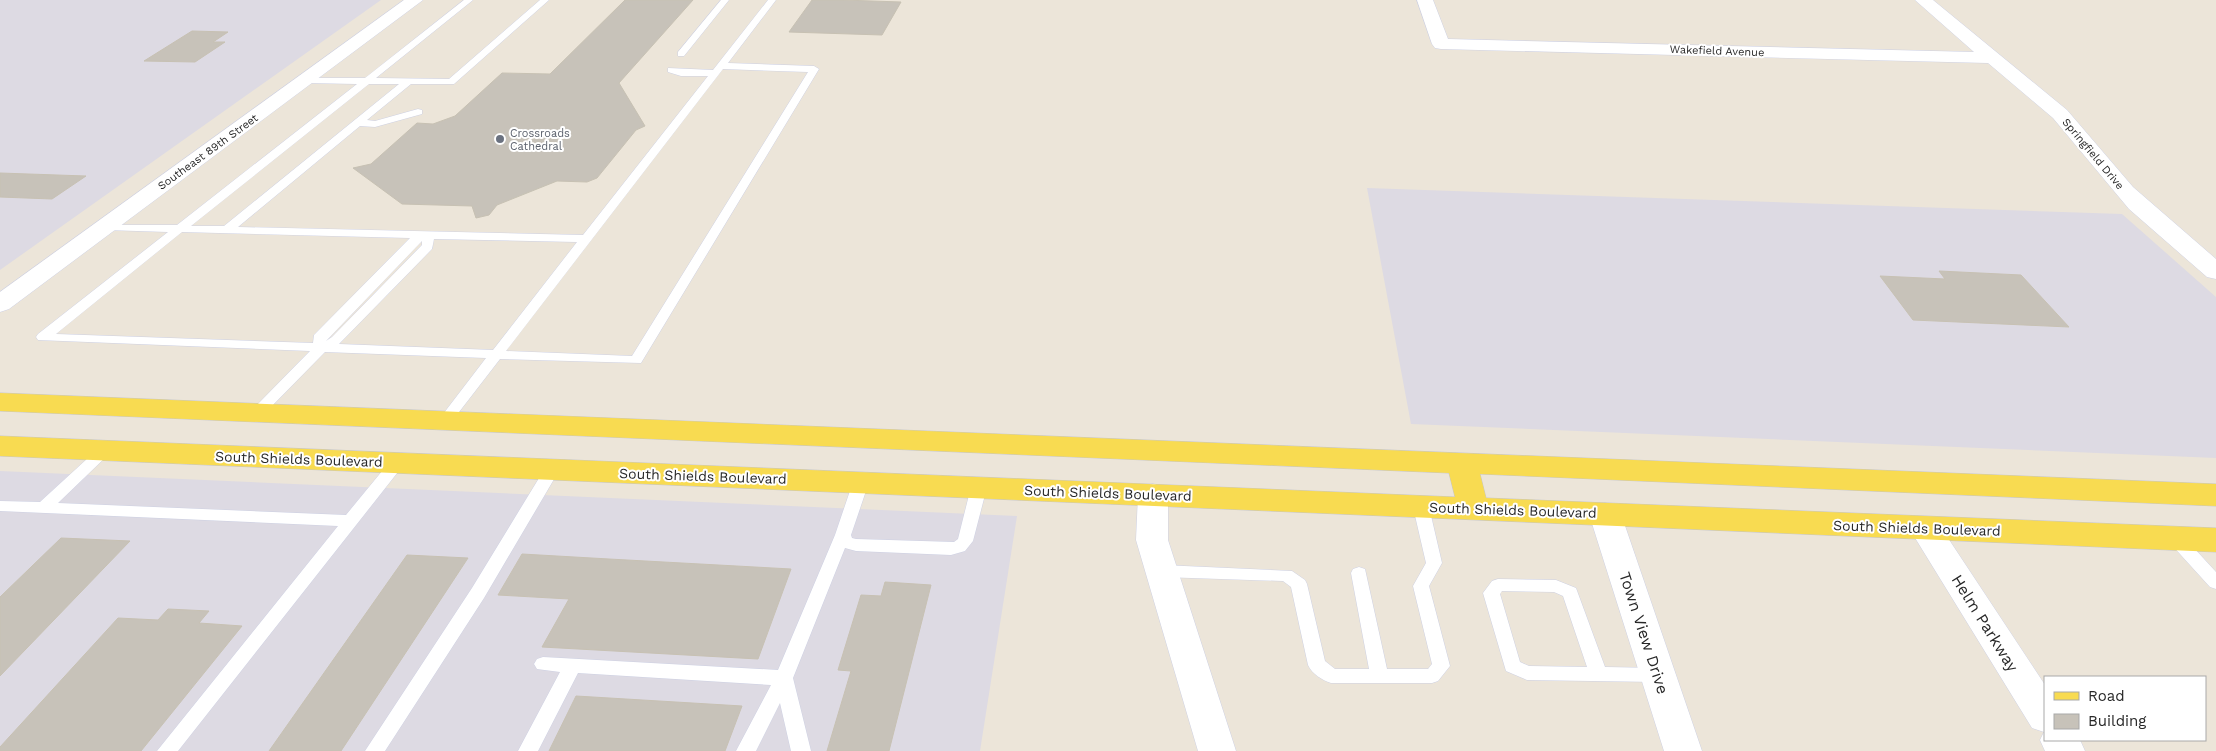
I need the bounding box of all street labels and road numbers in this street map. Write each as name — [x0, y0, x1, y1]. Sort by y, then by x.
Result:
street label: Wakefield Avenue — [1669, 43, 1765, 59]
street label: Southeast 89th Street — [155, 111, 261, 193]
street label: Springfield Drive — [2059, 116, 2127, 192]
street label: South Shields Boulevard — [215, 448, 383, 470]
street label: South Shields Boulevard — [619, 465, 787, 487]
street label: South Shields Boulevard — [1024, 482, 1192, 504]
street label: South Shields Boulevard — [1429, 499, 1597, 521]
street label: South Shields Boulevard — [1833, 517, 2001, 539]
street label: Town View Drive — [1615, 569, 1673, 697]
street label: Helm Parkway — [1948, 571, 2023, 676]

